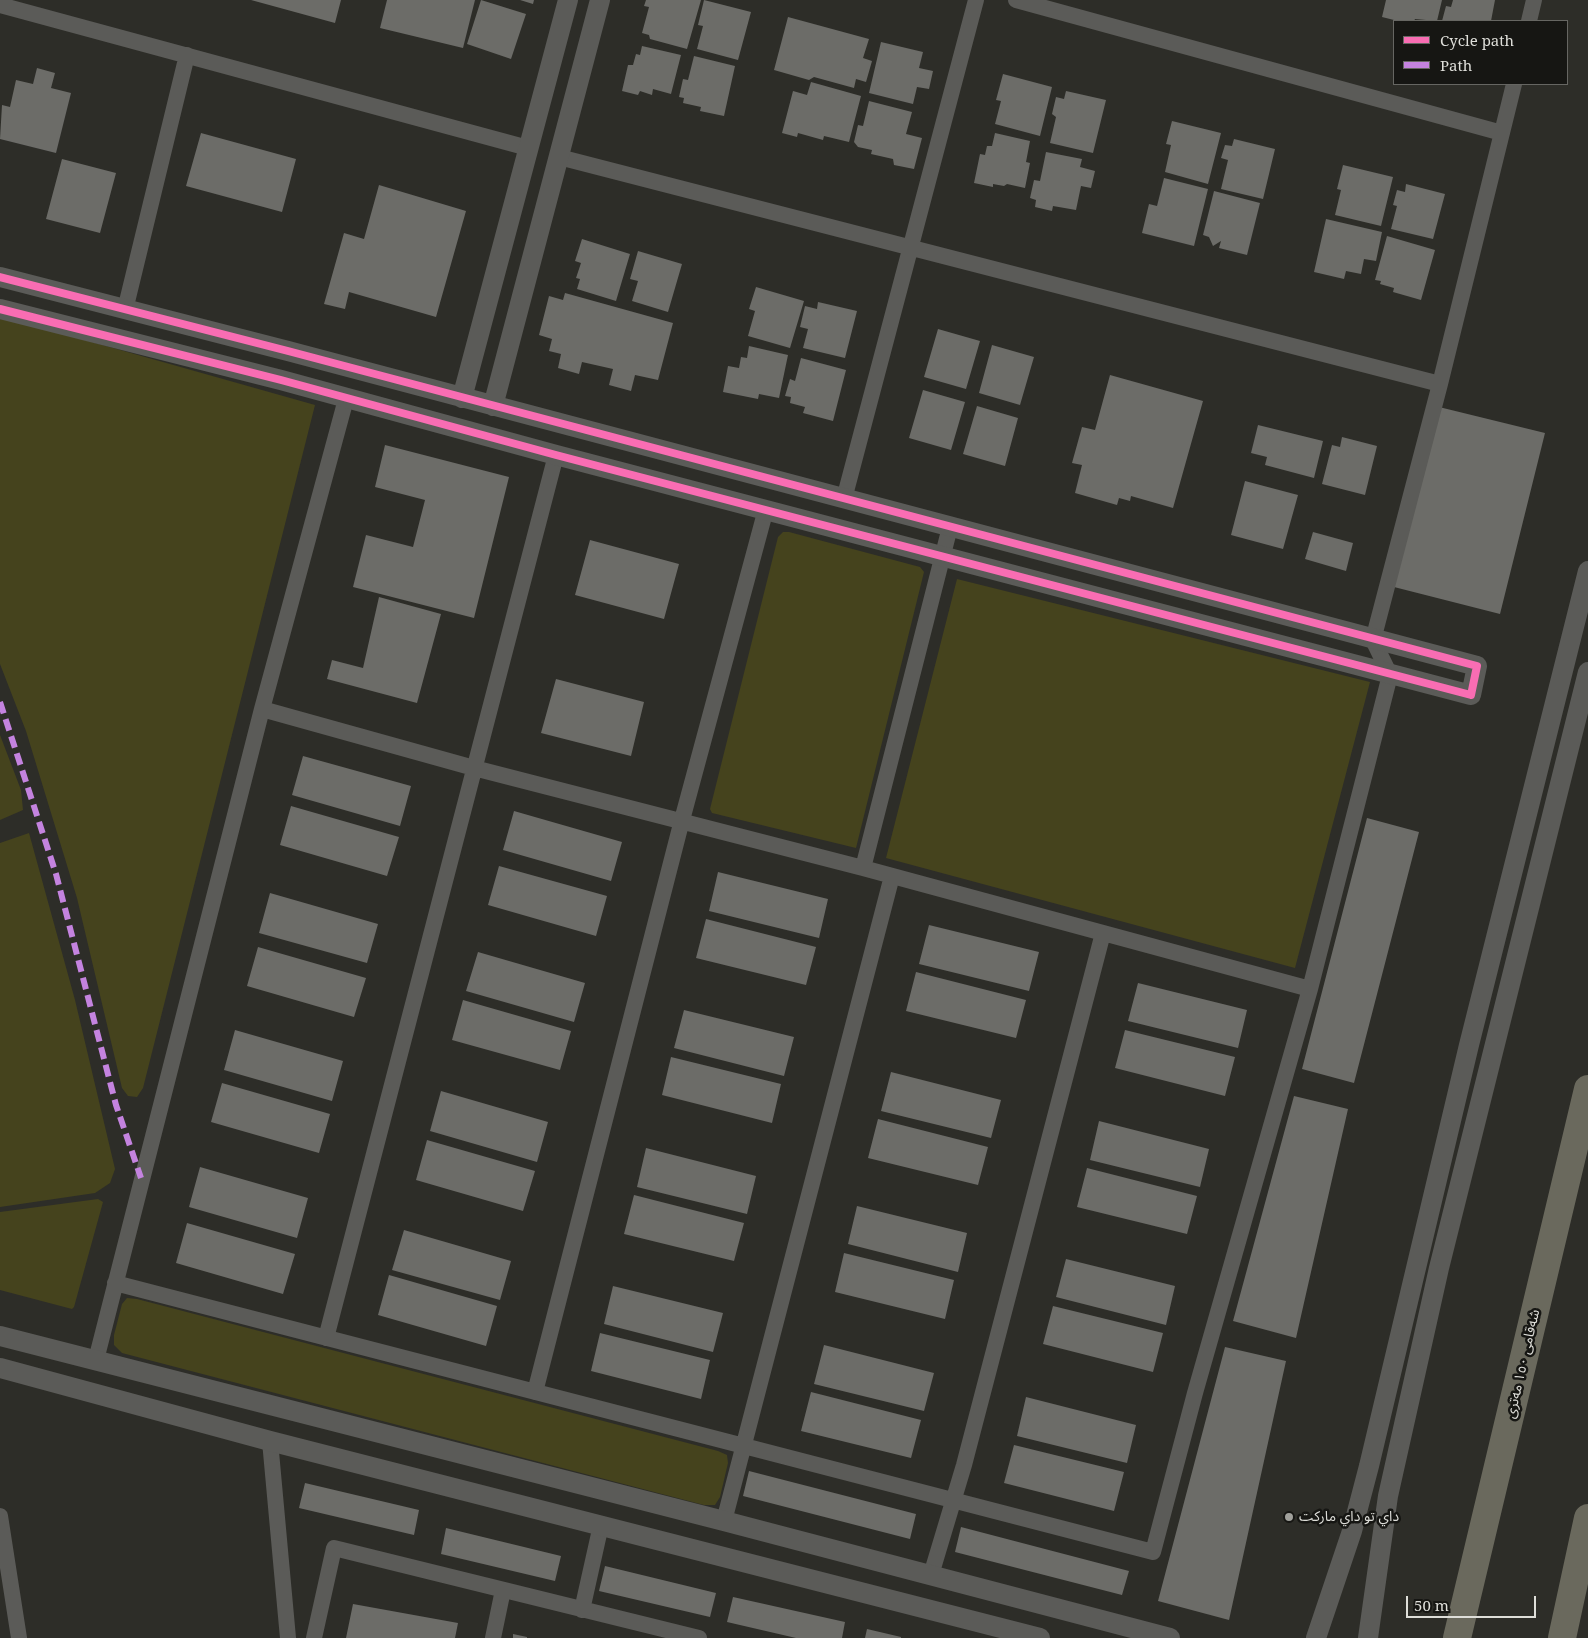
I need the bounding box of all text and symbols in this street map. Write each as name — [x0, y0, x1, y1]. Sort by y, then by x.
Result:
legend — [1393, 20, 1568, 85]
text: Cycle path — [1440, 30, 1514, 50]
text: Path — [1440, 55, 1472, 75]
street label: شەقامی ١٥٠ مەتری — [1502, 1308, 1544, 1420]
place label: داي تو داي ماركت — [1299, 1509, 1399, 1525]
marker: داي تو داي ماركت — [1283, 1511, 1295, 1523]
scale bar — [1408, 1586, 1538, 1618]
text: 50 m — [1414, 1595, 1449, 1615]

